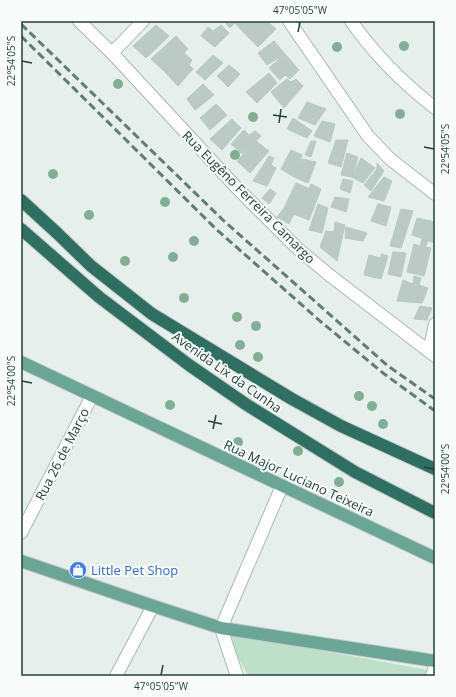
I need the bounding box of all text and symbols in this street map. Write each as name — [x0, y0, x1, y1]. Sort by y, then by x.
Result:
text: 47°05'05"W — [273, 3, 328, 17]
text: 22°54'05"S — [4, 36, 18, 86]
text: 22°54'05"S — [438, 124, 452, 174]
street label: Rua Eugêno Ferreira Camargo — [179, 127, 320, 268]
street label: Avenida Lix da Cunha — [169, 327, 285, 417]
text: 22°54'00"S — [4, 356, 18, 406]
street label: Rua 26 de Março — [31, 404, 93, 503]
street label: Rua Major Luciano Teixeira — [221, 435, 377, 521]
text: 22°54'00"S — [438, 444, 452, 494]
shop icon: Little Pet Shop — [68, 560, 88, 580]
place label: Little Pet Shop — [91, 561, 178, 579]
text: 47°05'05"W — [134, 679, 189, 693]

